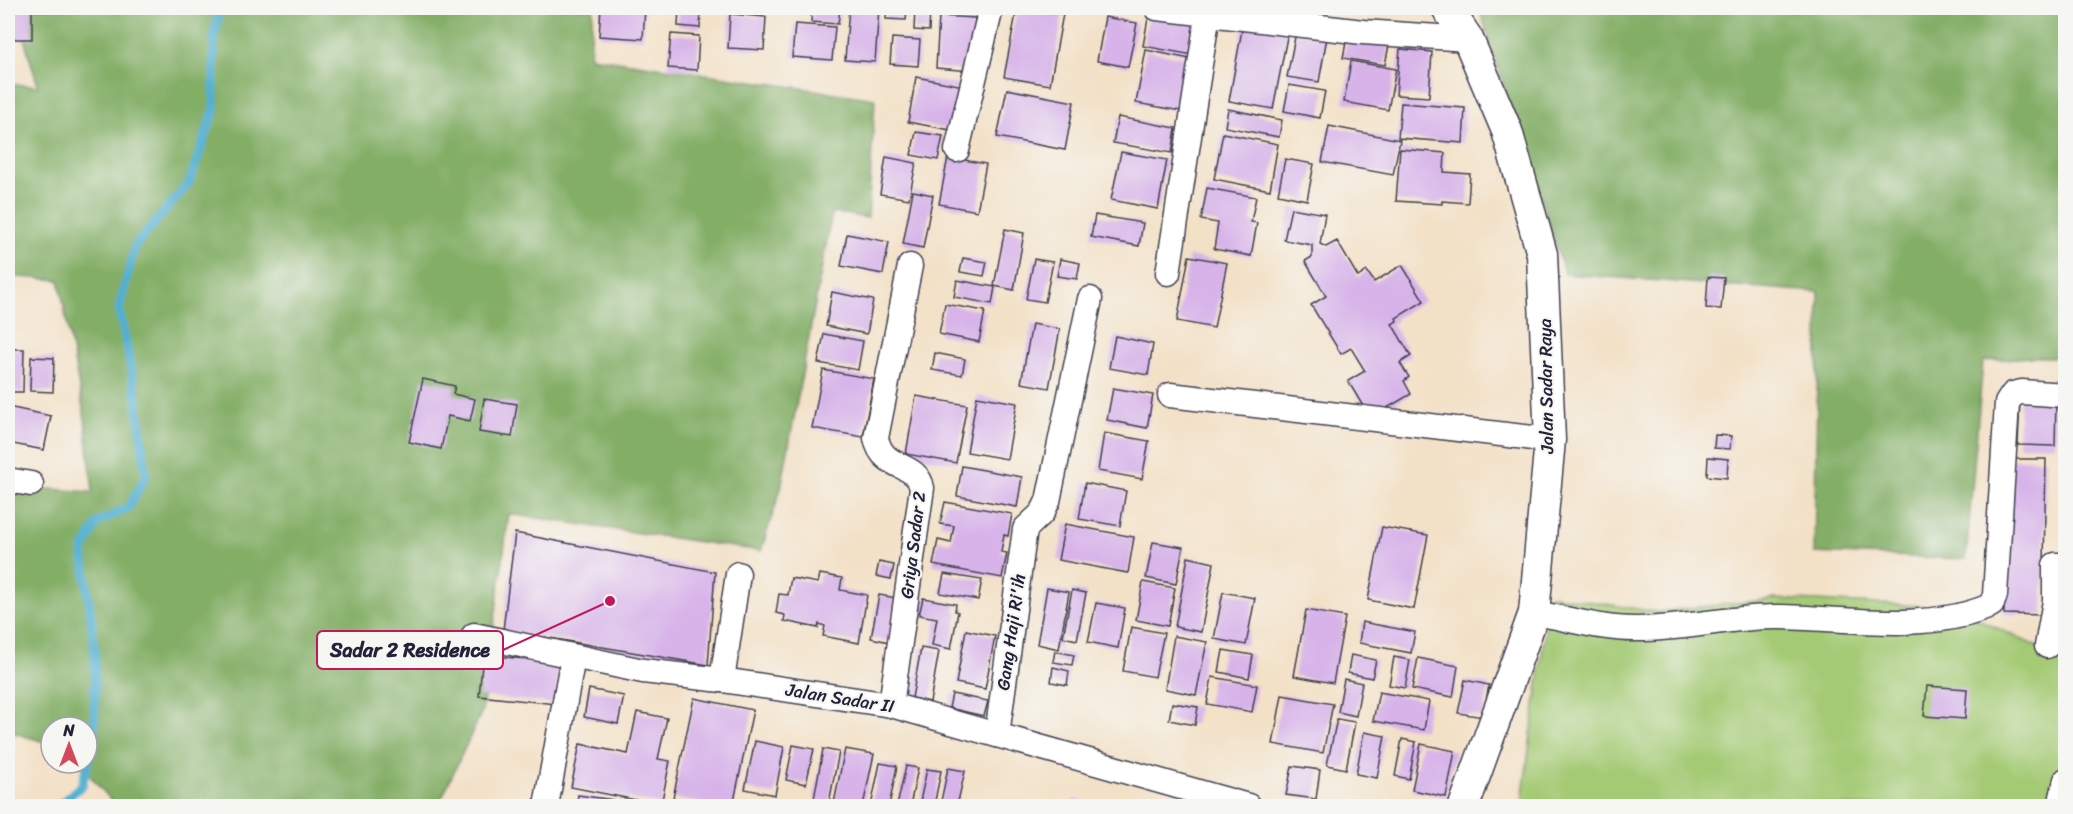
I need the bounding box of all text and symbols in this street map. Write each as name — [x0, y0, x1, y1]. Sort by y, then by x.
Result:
street label: Jalan Sadar Raya — [1529, 318, 1563, 455]
street label: Griya Sadar 2 — [891, 489, 935, 601]
street label: Gang Haji Ri'ih — [987, 572, 1035, 692]
callout: Sadar 2 Residence — [317, 631, 503, 669]
text: Sadar 2 Residence — [329, 633, 490, 668]
street label: Jalan Sadar II — [782, 673, 897, 722]
north arrow — [39, 715, 99, 775]
text: N — [62, 716, 75, 745]

